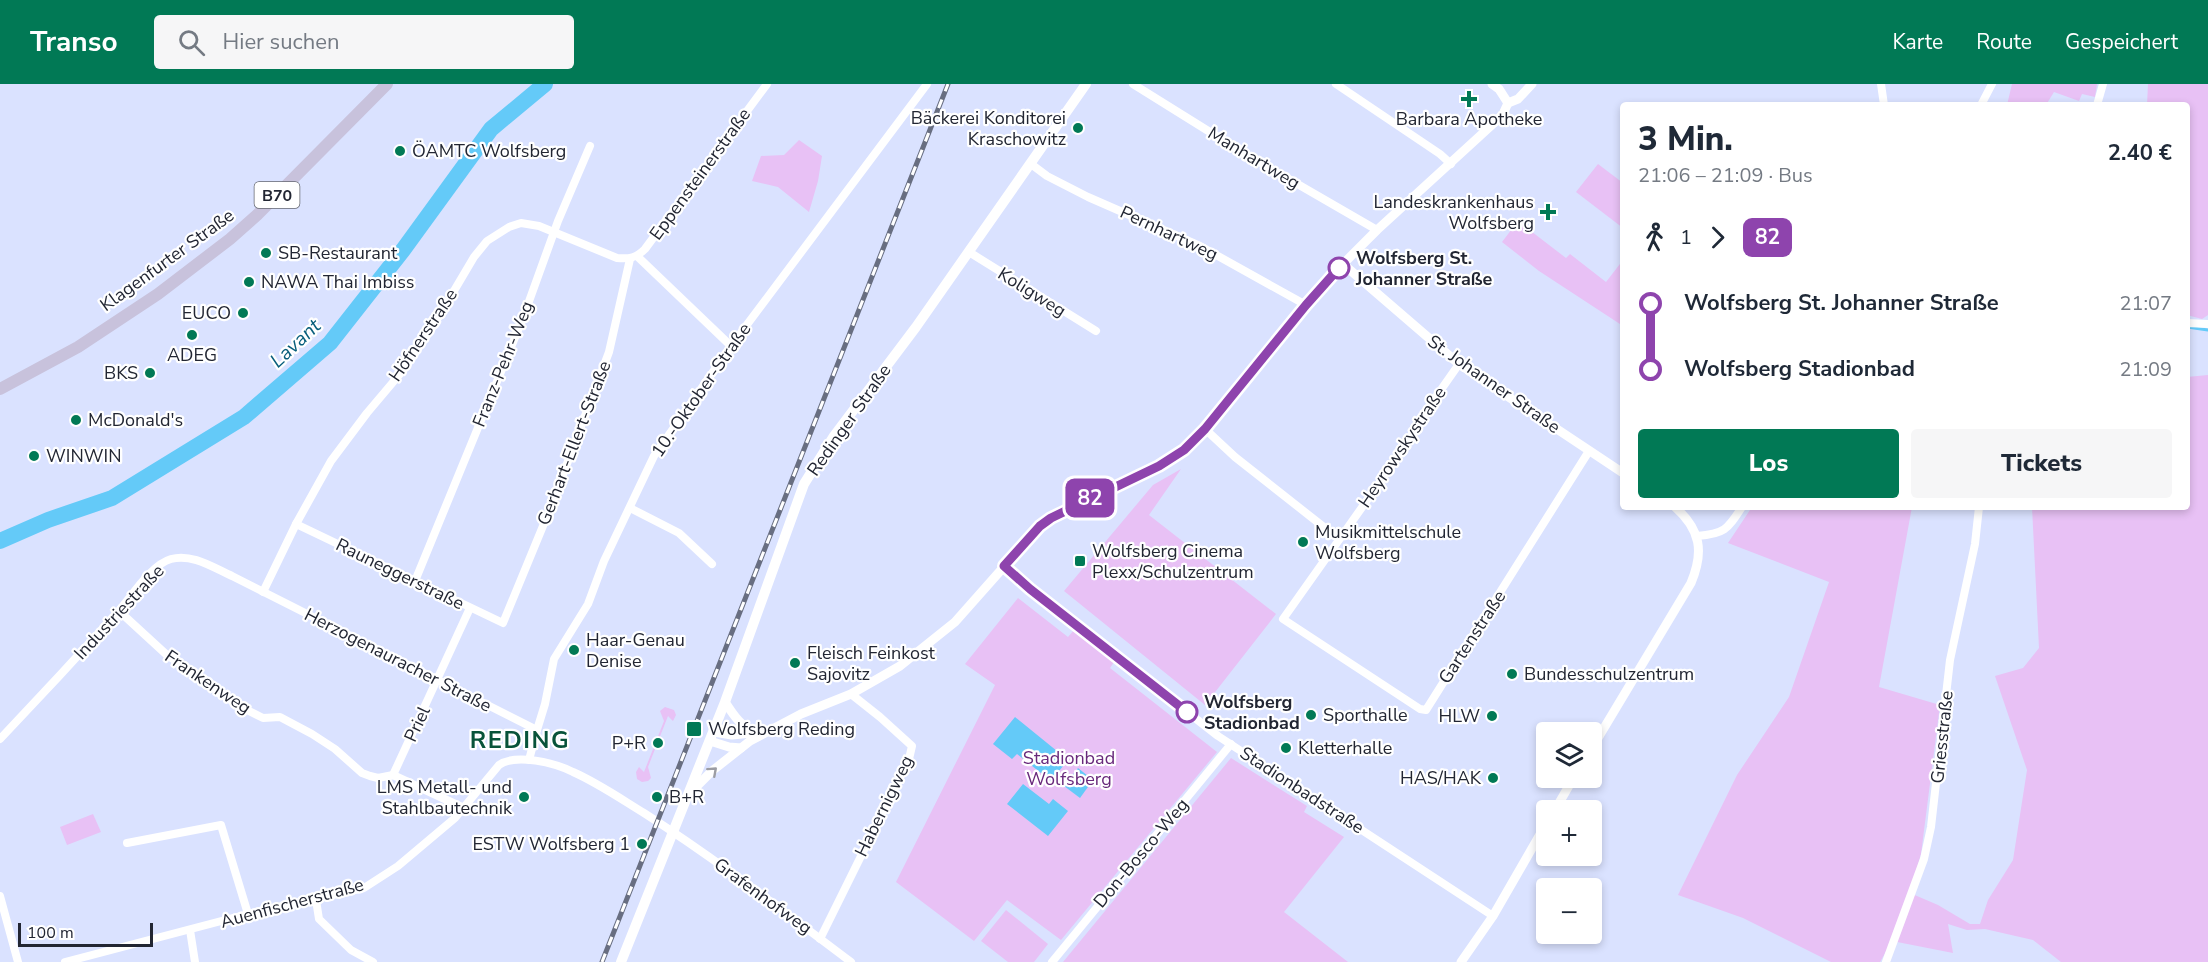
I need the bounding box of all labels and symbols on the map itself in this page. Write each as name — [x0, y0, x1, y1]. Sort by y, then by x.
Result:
marker: Barbara Apotheke — [1462, 92, 1476, 106]
street label: Eppensteinerstraße — [644, 103, 756, 245]
place label: Bäckerei Konditorei Kraschowitz — [911, 106, 1066, 151]
place label: Barbara Apotheke — [1396, 107, 1542, 131]
marker: Bäckerei Konditorei Kraschowitz — [1071, 121, 1085, 135]
street label: Manhartweg — [1204, 121, 1304, 195]
place label: ÖAMTC Wolfsberg — [412, 139, 566, 163]
marker: ÖAMTC Wolfsberg — [393, 144, 407, 158]
road number: B70 — [254, 182, 300, 208]
place label: Landeskrankenhaus Wolfsberg — [1374, 190, 1534, 235]
street label: Pernhartweg — [1116, 200, 1222, 266]
street label: Klagenfurter Straße — [95, 203, 239, 317]
marker: Landeskrankenhaus Wolfsberg — [1539, 203, 1557, 221]
place label: SB-Restaurant — [278, 241, 398, 265]
marker: SB-Restaurant — [259, 246, 273, 260]
place label: Wolfsberg St. Johanner Straße — [1355, 246, 1493, 291]
marker: Wolfsberg St. Johanner Straße — [1328, 257, 1350, 279]
street label: Koligweg — [993, 262, 1071, 322]
place label: NAWA Thai Imbiss — [261, 270, 414, 294]
marker: NAWA Thai Imbiss — [242, 275, 256, 289]
street label: Höfnerstraße — [383, 284, 463, 386]
street label: Franz-Pehr-Weg — [467, 298, 539, 430]
place label: EUCO — [182, 301, 231, 325]
marker: EUCO — [236, 306, 250, 320]
water label: Lavant — [264, 312, 327, 374]
street label: 10.-Oktober-Straße — [646, 318, 756, 462]
marker: ADEG — [185, 328, 199, 342]
street label: St. Johanner Straße — [1423, 329, 1565, 439]
place label: ADEG — [167, 343, 217, 367]
street label: Gerhart-Ellert-Straße — [532, 357, 616, 529]
street label: Redinger Straße — [801, 359, 897, 481]
place label: BKS — [104, 361, 138, 385]
marker: BKS — [143, 366, 157, 380]
street label: Heyrowskystraße — [1353, 382, 1451, 512]
place label: McDonald's — [88, 408, 183, 432]
marker: McDonald's — [69, 413, 83, 427]
place label: WINWIN — [46, 444, 122, 468]
marker: WINWIN — [27, 449, 41, 463]
line badge: 82 — [1063, 478, 1117, 518]
place label: Musikmittelschule Wolfsberg — [1315, 520, 1461, 565]
street label: Rauneggerstraße — [332, 533, 468, 615]
marker: Musikmittelschule Wolfsberg — [1296, 535, 1310, 549]
place label: Wolfsberg Cinema Plexx/Schulzentrum — [1092, 539, 1254, 584]
marker: Wolfsberg Cinema Plexx/Schulzentrum — [1073, 554, 1087, 568]
street label: Industriestraße — [69, 559, 169, 665]
street label: Gartenstraße — [1433, 586, 1511, 688]
street label: Herzogenauracher Straße — [300, 602, 496, 718]
place label: Haar-Genau Denise — [586, 628, 685, 673]
place label: Fleisch Feinkost Sajovitz — [807, 641, 936, 686]
marker: Haar-Genau Denise — [567, 643, 581, 657]
street label: Frankenweg — [160, 644, 256, 720]
marker: Fleisch Feinkost Sajovitz — [788, 656, 802, 670]
place label: Bundesschulzentrum — [1524, 662, 1694, 686]
marker: Bundesschulzentrum — [1505, 667, 1519, 681]
street label: Griesstraße — [1925, 689, 1959, 785]
place label: Wolfsberg Stadionbad — [1204, 690, 1300, 735]
marker: Wolfsberg Stadionbad — [1176, 701, 1198, 723]
street label: Priel — [398, 702, 436, 746]
place label: Sporthalle — [1323, 703, 1408, 727]
place label: HLW — [1438, 704, 1480, 728]
marker: Sporthalle — [1304, 708, 1318, 722]
marker: HLW — [1485, 709, 1499, 723]
place label: Wolfsberg Reding — [708, 717, 855, 741]
marker: Wolfsberg Reding — [685, 720, 703, 738]
district label: REDING — [470, 724, 570, 756]
place label: P+R — [612, 731, 646, 755]
marker: P+R — [651, 736, 665, 750]
place label: Kletterhalle — [1298, 736, 1392, 760]
street label: Stadionbadstraße — [1235, 741, 1369, 839]
marker: Kletterhalle — [1279, 741, 1293, 755]
park label: Stadionbad Wolfsberg — [1023, 746, 1115, 791]
street label: Habernigweg — [849, 751, 919, 861]
place label: HAS/HAK — [1400, 766, 1482, 790]
one-way arrow — [707, 767, 717, 778]
marker: HAS/HAK — [1486, 771, 1500, 785]
place label: LMS Metall- und Stahlbautechnik — [377, 775, 513, 820]
place label: B+R — [669, 785, 704, 809]
marker: LMS Metall- und Stahlbautechnik — [517, 790, 531, 804]
marker: B+R — [650, 790, 664, 804]
street label: Don-Bosco-Weg — [1088, 793, 1194, 913]
place label: ESTW Wolfsberg 1 — [472, 832, 630, 856]
marker: ESTW Wolfsberg 1 — [635, 837, 649, 851]
street label: Grafenhofweg — [709, 852, 817, 940]
street label: Auenfischerstraße — [218, 872, 366, 934]
scale bar — [18, 920, 153, 948]

